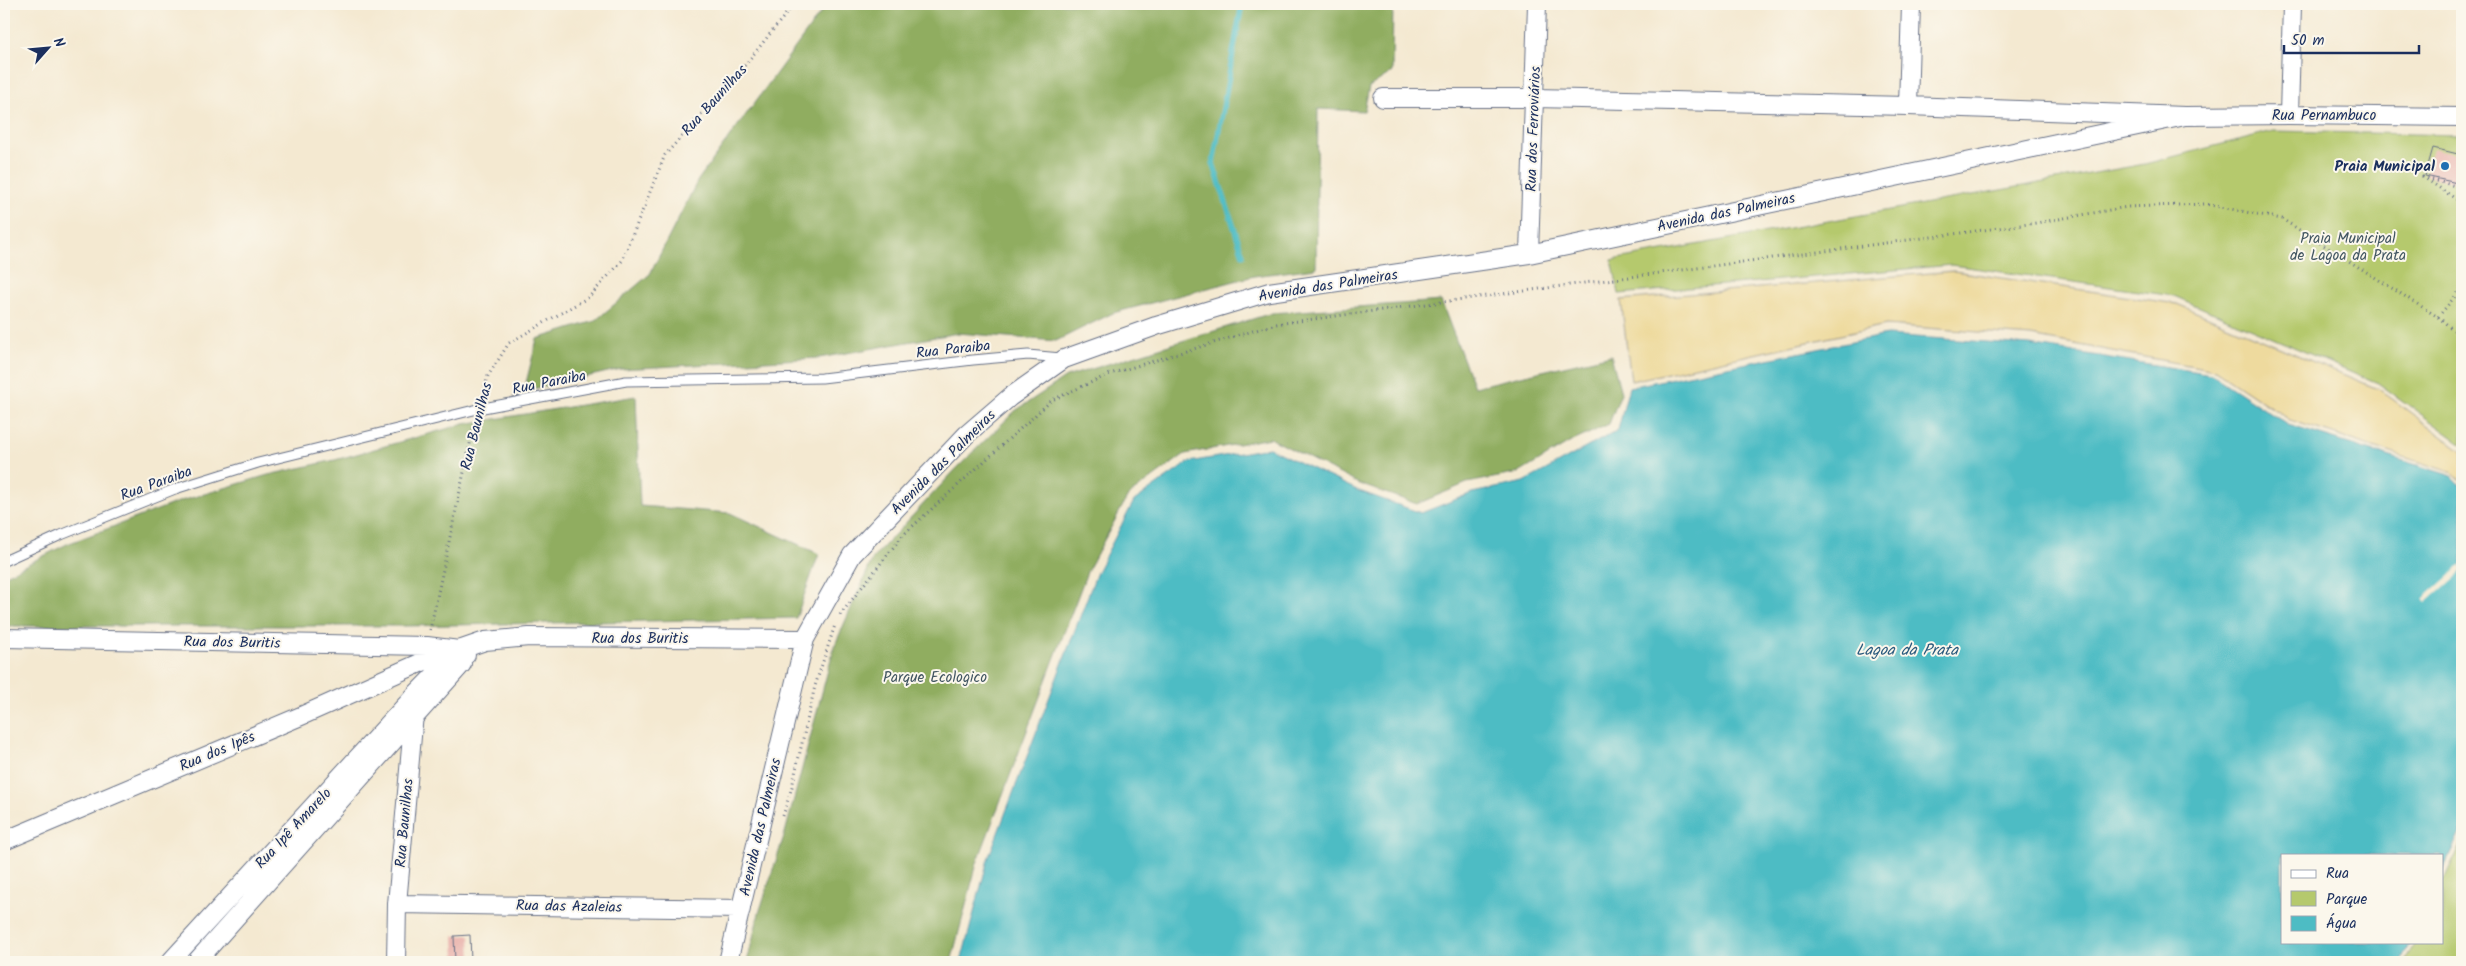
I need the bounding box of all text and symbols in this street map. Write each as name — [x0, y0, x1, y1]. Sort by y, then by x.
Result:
north arrow — [22, 22, 72, 72]
scale bar — [2284, 22, 2418, 54]
text: 50 m — [2291, 29, 2325, 53]
text: N — [47, 34, 71, 52]
street label: Rua Baunilhas — [676, 59, 754, 142]
street label: Rua dos Ferroviários — [1520, 65, 1548, 192]
street label: Rua Pernambuco — [2272, 104, 2376, 128]
place label: Praia Municipal — [2335, 155, 2435, 179]
marker: Praia Municipal — [2439, 160, 2451, 172]
street label: Avenida das Palmeiras — [1655, 186, 1798, 239]
park label: Praia Municipal de Lagoa da Prata — [2290, 227, 2406, 268]
street label: Avenida das Palmeiras — [1257, 263, 1400, 309]
street label: Rua Paraiba — [915, 334, 991, 366]
street label: Rua Paraiba — [510, 364, 588, 402]
street label: Rua Baunilhas — [454, 379, 500, 473]
street label: Avenida das Palmeiras — [885, 404, 1002, 521]
street label: Rua Paraiba — [117, 460, 196, 508]
street label: Rua dos Buritis — [592, 627, 689, 651]
street label: Rua dos Buritis — [183, 630, 281, 656]
water label: Lagoa da Prata — [1856, 638, 1960, 663]
park label: Parque Ecologico — [883, 666, 987, 690]
street label: Rua dos Ipês — [176, 725, 260, 779]
street label: Avenida das Palmeiras — [733, 755, 789, 898]
street label: Rua Baunilhas — [389, 777, 421, 869]
street label: Rua Ipê Amarelo — [250, 782, 338, 875]
legend — [2281, 854, 2444, 944]
text: Rua — [2326, 862, 2349, 886]
text: Parque — [2326, 888, 2367, 912]
street label: Rua das Azaleias — [516, 894, 623, 920]
text: Água — [2326, 912, 2357, 936]

